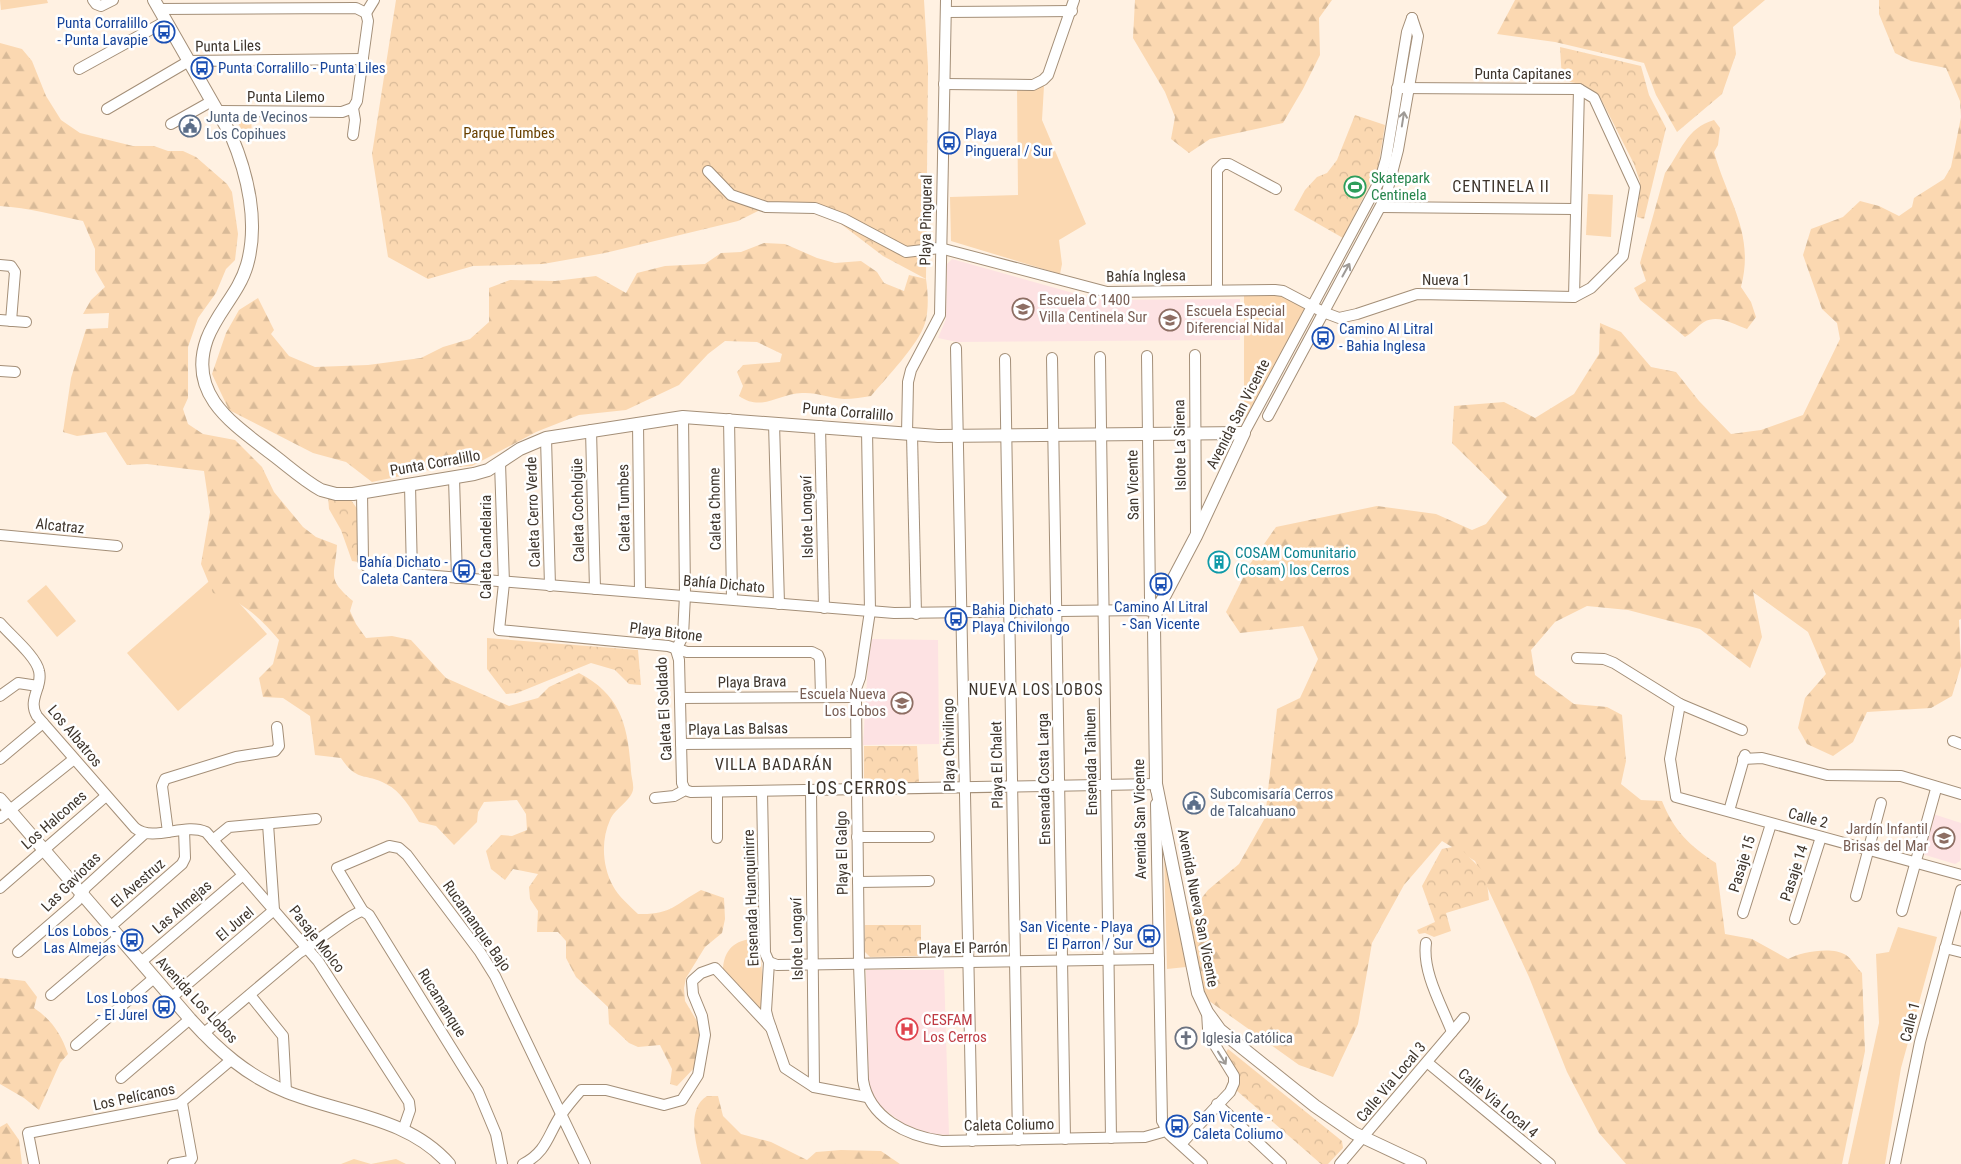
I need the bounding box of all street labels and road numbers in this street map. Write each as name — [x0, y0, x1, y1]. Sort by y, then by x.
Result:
street label: Punta Liles — [195, 36, 261, 56]
street label: Punta Capitanes — [1474, 65, 1572, 83]
street label: Punta Lilemo — [247, 88, 325, 106]
street label: Playa Pingueral — [916, 174, 936, 266]
street label: Bahía Inglesa — [1106, 266, 1186, 286]
street label: Nueva 1 — [1422, 271, 1470, 289]
street label: Avenida San Vicente — [1203, 356, 1273, 472]
street label: Punta Corralillo — [802, 399, 894, 425]
street label: Islote La Sirena — [1170, 399, 1190, 491]
street label: Punta Corralillo — [388, 446, 482, 480]
street label: San Vicente — [1123, 450, 1143, 520]
street label: Caleta Cerro Verde — [522, 456, 544, 568]
street label: Caleta Cocholgüe — [568, 458, 588, 562]
street label: Caleta Tumbes — [614, 464, 634, 552]
street label: Caleta Chome — [705, 467, 725, 551]
street label: Islote Longaví — [797, 474, 817, 559]
street label: Caleta Candelaria — [477, 495, 495, 599]
street label: Alcatraz — [35, 515, 85, 537]
street label: Bahía Dichato — [682, 571, 766, 597]
street label: Playa Bitone — [628, 619, 704, 645]
street label: Caleta El Soldado — [652, 657, 676, 761]
street label: Playa Brava — [718, 672, 786, 692]
street label: Playa Chivilingo — [939, 698, 959, 792]
street label: Los Albatros — [44, 702, 106, 771]
street label: Ensenada Taihuen — [1081, 708, 1101, 816]
street label: Ensenada Costa Larga — [1034, 713, 1054, 845]
street label: Playa Las Balsas — [688, 719, 788, 739]
street label: Playa El Chalet — [987, 721, 1007, 809]
street label: Avenida San Vicente — [1130, 759, 1150, 879]
street label: Los Halcones — [18, 787, 90, 853]
street label: Calle 2 — [1786, 804, 1830, 832]
street label: Playa El Galgo — [832, 811, 852, 895]
street label: Avenida Nueva San Vicente — [1174, 827, 1222, 989]
street label: Ensenada Huanquinirre — [740, 829, 762, 967]
street label: Pasaje 15 — [1725, 834, 1759, 894]
street label: Pasaje 14 — [1776, 843, 1812, 903]
street label: Las Gaviotas — [38, 849, 104, 915]
street label: El Avestruz — [107, 855, 169, 911]
street label: Las Almejas — [149, 876, 215, 938]
street label: Rucamanque Bajo — [439, 877, 515, 975]
street label: Islote Longaví — [787, 896, 807, 981]
street label: Pasaje Molco — [285, 902, 349, 976]
street label: El Jurel — [212, 903, 258, 945]
street label: Playa El Parrón — [918, 938, 1008, 958]
street label: Avenida Los Lobos — [152, 953, 242, 1047]
street label: Rucamanque — [414, 966, 470, 1040]
street label: Calle 1 — [1896, 1000, 1924, 1044]
street label: Calle Via Local 3 — [1352, 1038, 1430, 1126]
street label: Calle Via Local 4 — [1454, 1064, 1542, 1142]
street label: Los Pelícanos — [92, 1080, 177, 1114]
street label: Caleta Coliumo — [964, 1115, 1054, 1135]

